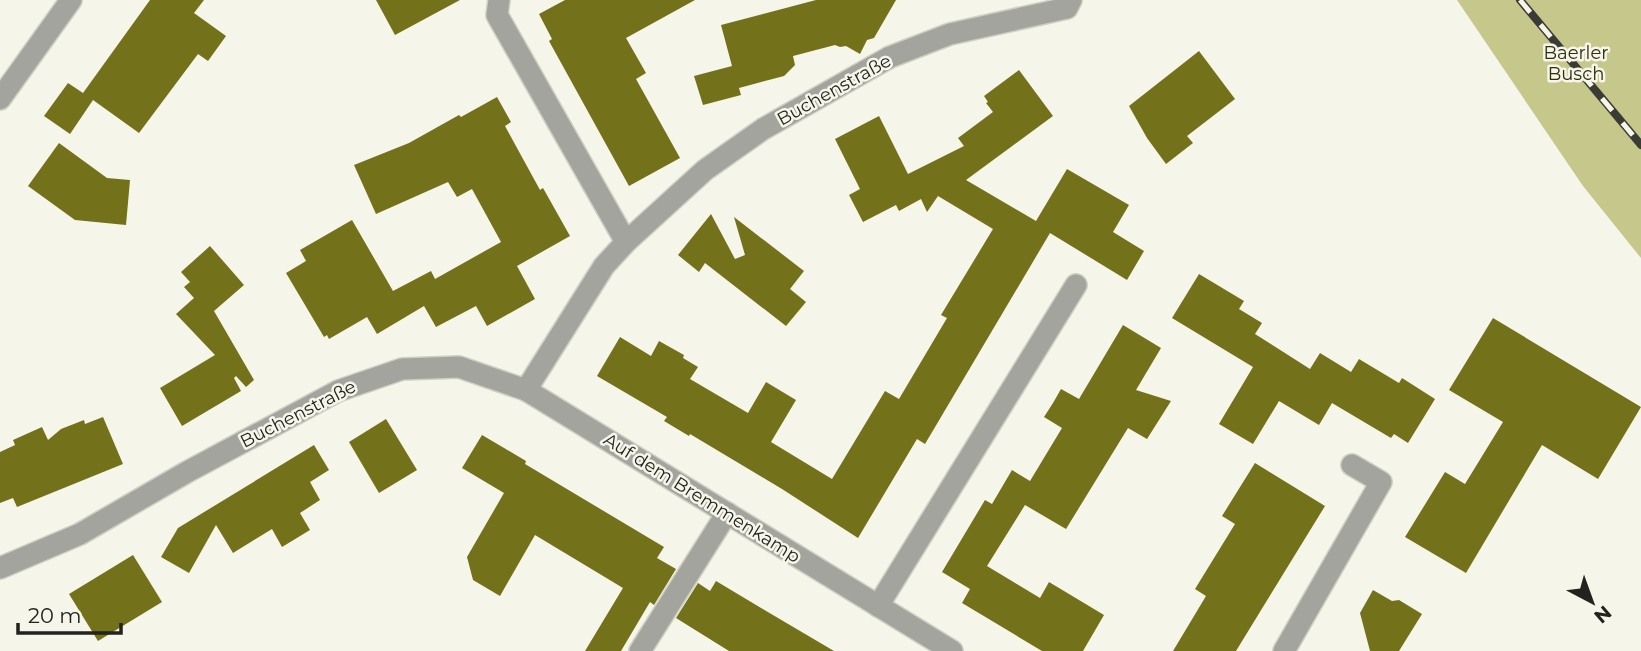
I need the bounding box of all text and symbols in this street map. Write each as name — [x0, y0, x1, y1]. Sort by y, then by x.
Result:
park label: Baerler Busch — [1543, 42, 1609, 85]
street label: Buchenstraße — [773, 50, 895, 130]
street label: Buchenstraße — [236, 375, 360, 453]
street label: Auf dem Bremmenkamp — [600, 428, 804, 568]
north arrow — [1557, 567, 1627, 637]
scale bar — [18, 592, 121, 636]
text: N — [1589, 601, 1616, 628]
text: 20 m — [28, 603, 82, 628]

